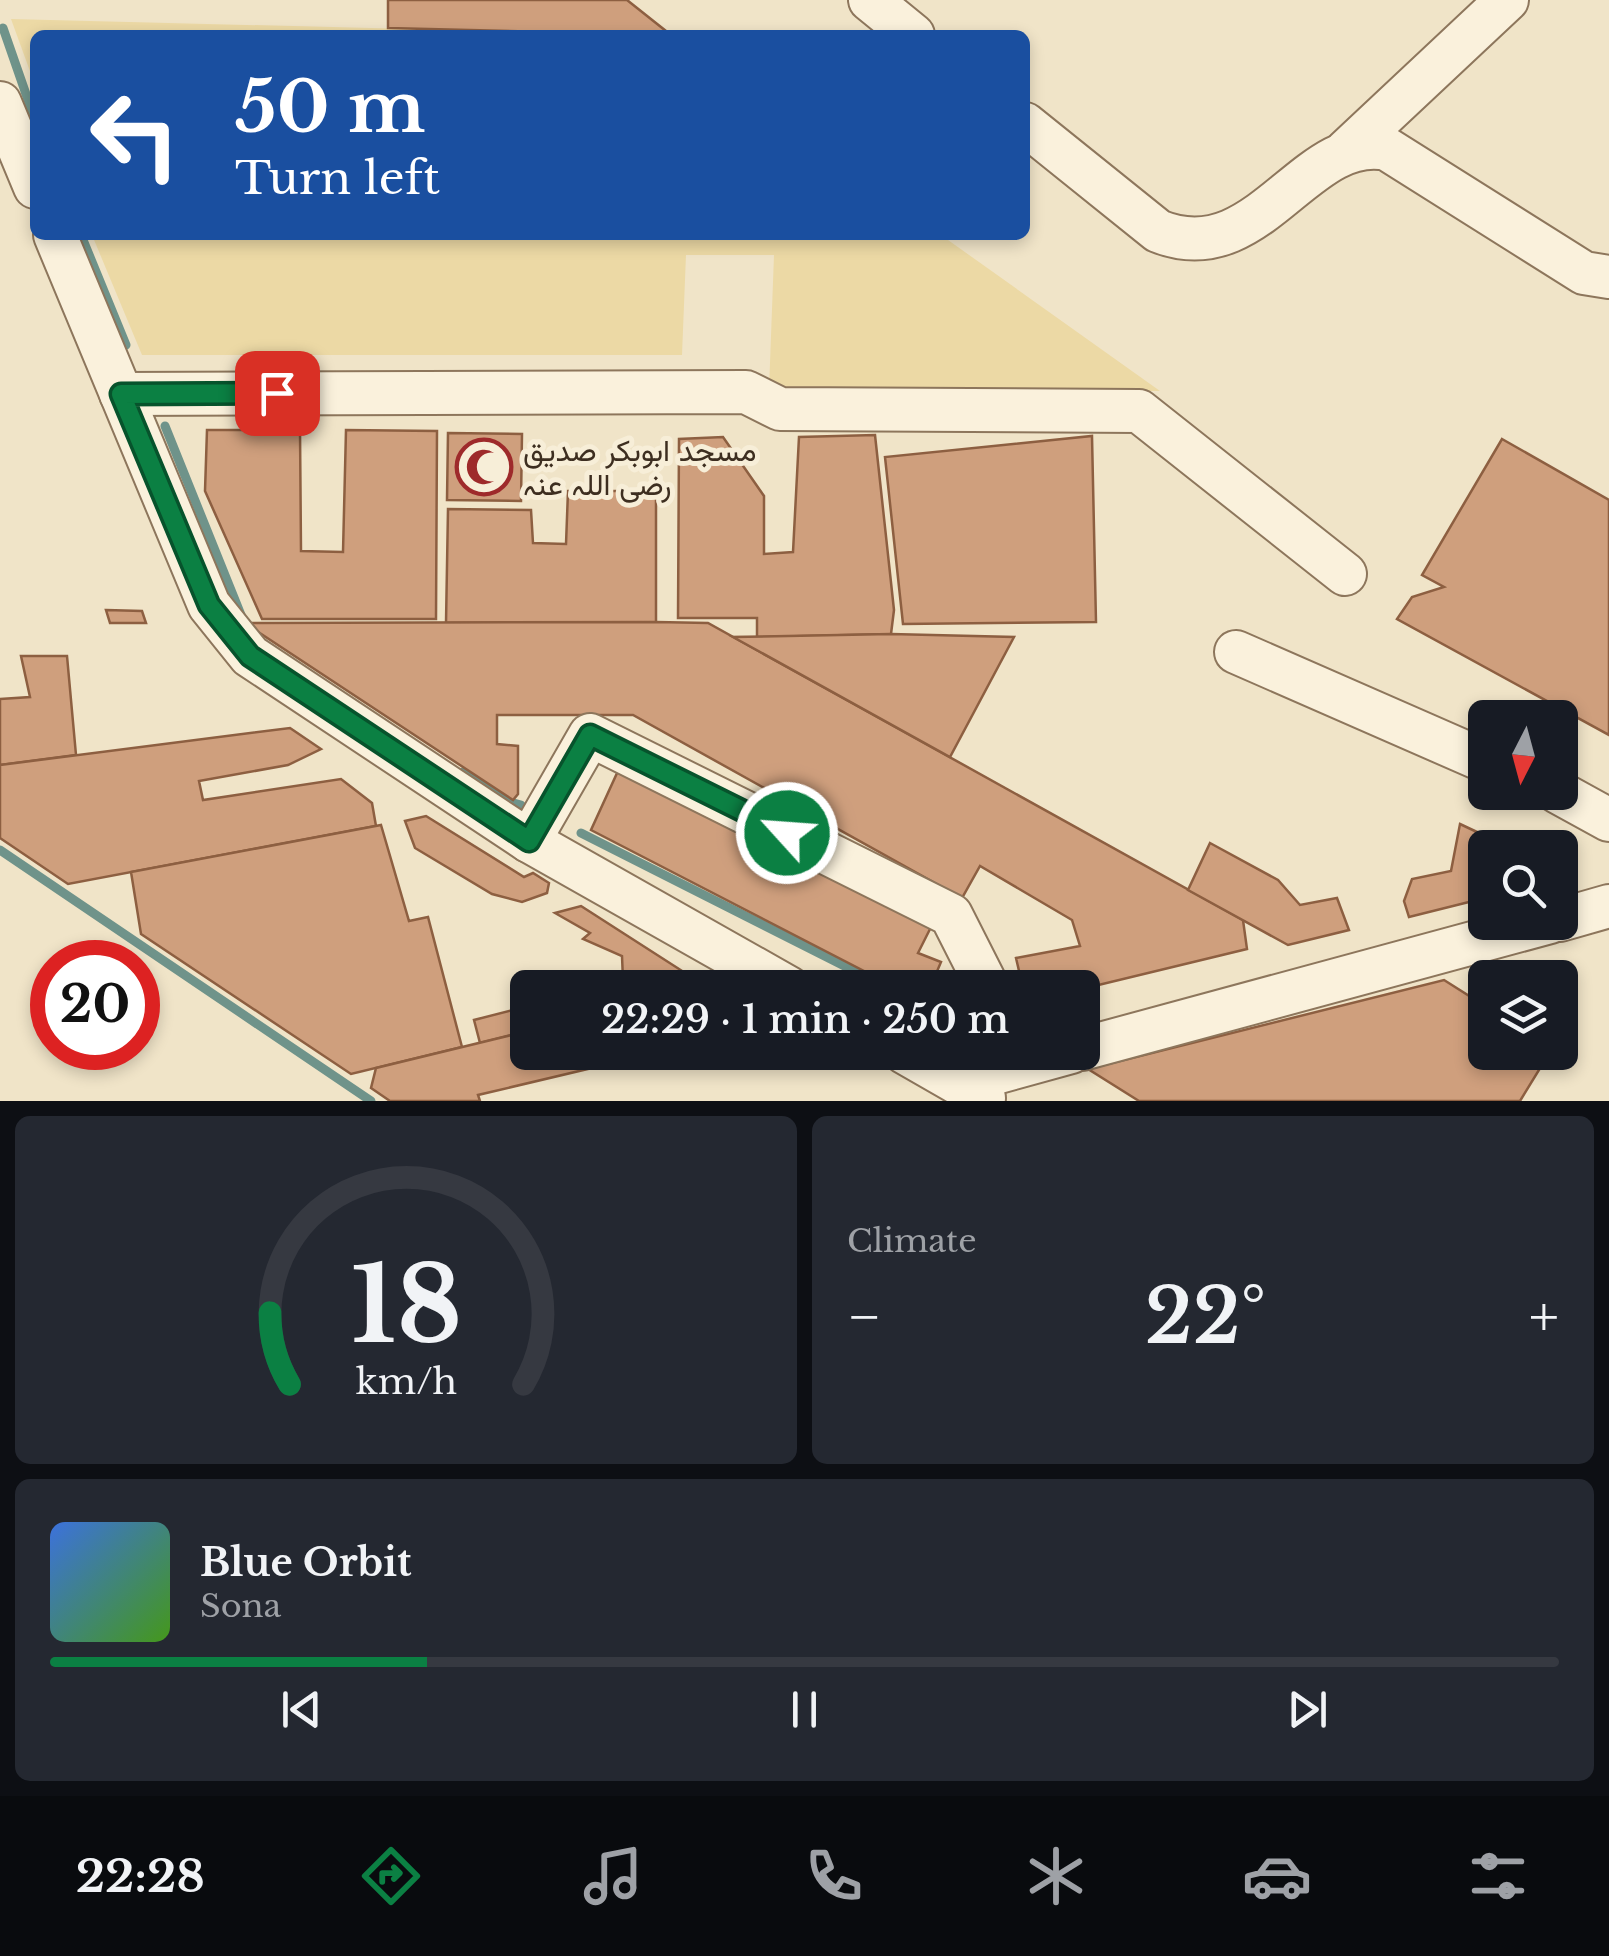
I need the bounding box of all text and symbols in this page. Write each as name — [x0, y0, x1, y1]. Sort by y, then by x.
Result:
text: 50 m — [235, 64, 426, 151]
icon: left — [70, 70, 200, 200]
text: Turn left — [235, 150, 440, 206]
pin — [235, 351, 320, 436]
icon: arrive — [250, 366, 305, 421]
place label: مسجد ابوبکر صدیق رضی اللہ عنہ — [523, 432, 756, 503]
mosque icon: مسجد ابوبکر صدیق رضی اللہ عنہ — [454, 437, 514, 497]
north arrow — [1468, 700, 1578, 810]
map controls — [1468, 700, 1578, 1070]
position arrow — [735, 781, 839, 885]
button: search — [1468, 830, 1578, 940]
speed limit sign: 20 — [30, 940, 160, 1070]
button: layers — [1468, 960, 1578, 1070]
text: 22:29 · 1 min · 250 m — [601, 996, 1009, 1043]
text: Climate — [847, 1221, 976, 1261]
text: 18 — [350, 1241, 462, 1370]
text: 22° — [1145, 1270, 1266, 1363]
text: − — [847, 1283, 882, 1351]
text: + — [1529, 1283, 1559, 1351]
text: km/h — [355, 1359, 457, 1404]
text: Blue Orbit — [200, 1539, 411, 1586]
text: Sona — [200, 1586, 281, 1626]
icon: previous — [274, 1682, 329, 1737]
icon: pause — [777, 1682, 832, 1737]
icon: next — [1280, 1682, 1335, 1737]
icon: directions — [356, 1841, 426, 1911]
icon: music — [578, 1841, 648, 1911]
icon: phone — [799, 1841, 869, 1911]
icon: climate — [1021, 1841, 1091, 1911]
icon: car — [1242, 1841, 1312, 1911]
icon: filters — [1463, 1841, 1533, 1911]
text: 22:28 — [76, 1848, 205, 1904]

